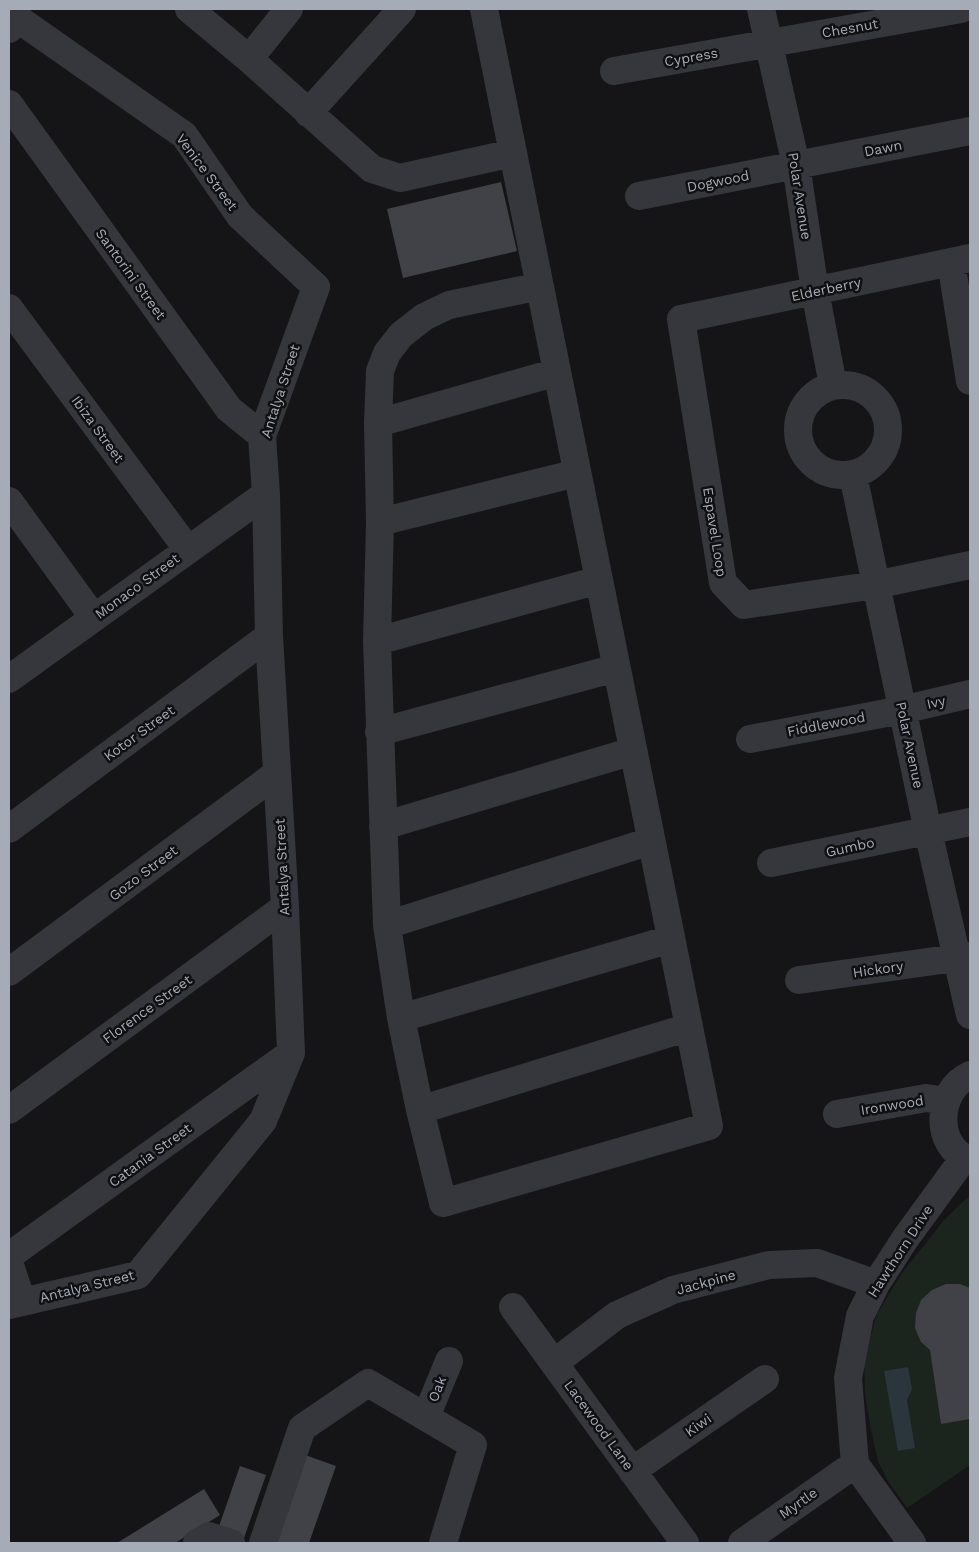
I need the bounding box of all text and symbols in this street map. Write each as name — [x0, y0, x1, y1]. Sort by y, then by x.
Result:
street label: Chesnut — [821, 15, 880, 41]
street label: Cypress — [663, 44, 719, 70]
street label: Venice Street — [173, 131, 241, 214]
street label: Dawn — [863, 136, 903, 160]
street label: Polar Avenue — [785, 151, 815, 241]
street label: Dogwood — [686, 167, 750, 195]
street label: Santorini Street — [93, 225, 169, 323]
street label: Elderberry — [789, 274, 863, 304]
street label: Antalya Street — [257, 342, 303, 440]
street label: Ibiza Street — [68, 393, 128, 466]
street label: Espavel Loop — [700, 486, 730, 578]
street label: Monaco Street — [92, 550, 182, 622]
street label: Ivy — [925, 692, 948, 712]
street label: Polar Avenue — [893, 700, 927, 790]
street label: Kotor Street — [101, 702, 178, 764]
street label: Fiddlewood — [786, 709, 866, 739]
street label: Antalya Street — [271, 818, 293, 916]
street label: Gumbo — [824, 834, 876, 860]
street label: Gozo Street — [106, 842, 180, 904]
street label: Hickory — [852, 957, 905, 980]
street label: Florence Street — [99, 971, 195, 1047]
street label: Ironwood — [859, 1092, 925, 1118]
street label: Catania Street — [106, 1120, 194, 1190]
street label: Hawthorn Drive — [864, 1202, 936, 1300]
street label: Antalya Street — [38, 1266, 136, 1306]
street label: Jackpine — [675, 1266, 737, 1298]
street label: Oak — [425, 1374, 449, 1404]
street label: Lacewood Lane — [561, 1377, 637, 1473]
street label: Kiwi — [682, 1410, 714, 1440]
street label: Myrtle — [776, 1484, 820, 1522]

